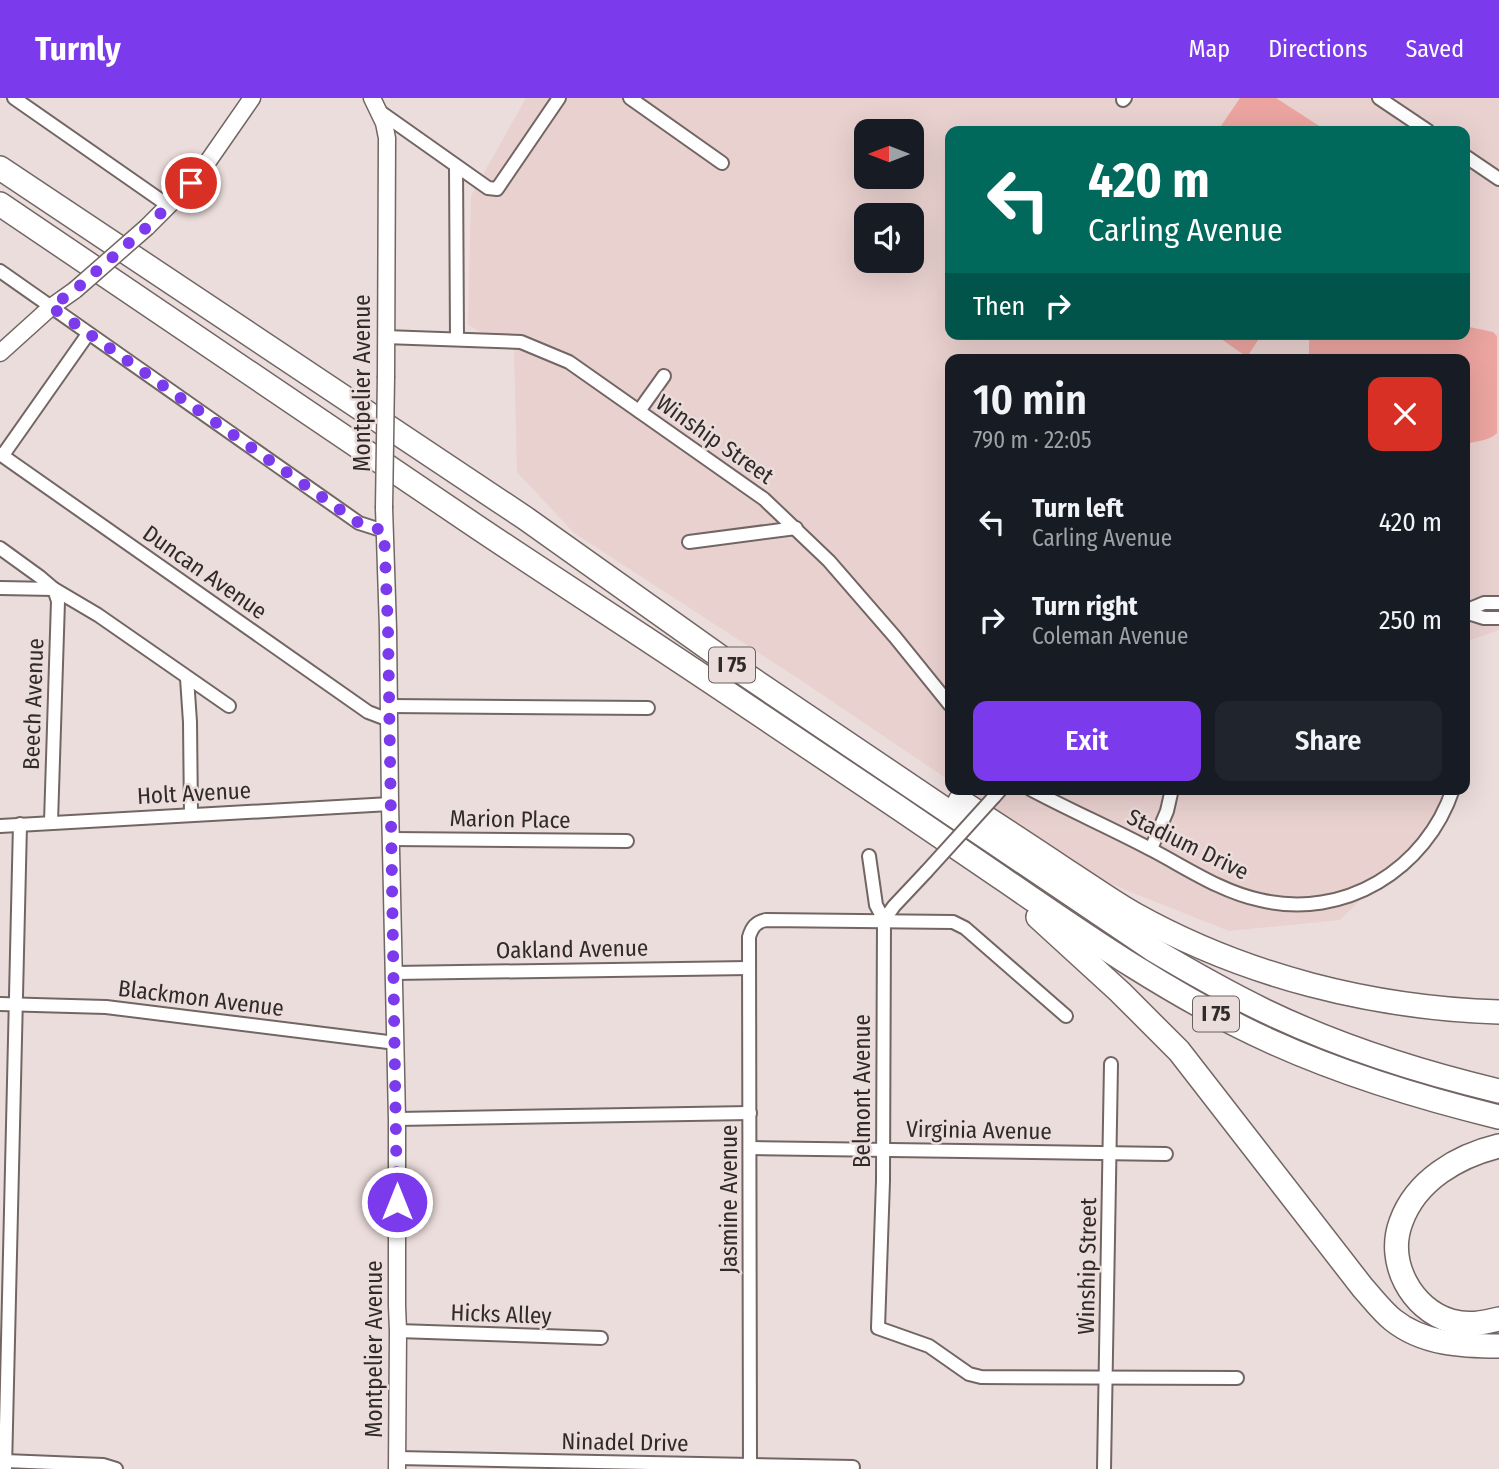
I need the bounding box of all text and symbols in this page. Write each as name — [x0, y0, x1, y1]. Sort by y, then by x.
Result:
text: Turnly — [35, 29, 121, 69]
text: Map — [1189, 35, 1230, 63]
text: Directions — [1268, 35, 1367, 63]
text: Saved — [1405, 35, 1464, 63]
north arrow — [854, 119, 924, 189]
map controls — [854, 119, 924, 273]
text: 420 m — [1088, 151, 1210, 210]
pin — [161, 153, 221, 213]
icon: left — [973, 154, 1064, 245]
icon: arrive — [172, 164, 210, 202]
button: sound — [854, 203, 924, 273]
text: Carling Avenue — [1088, 211, 1283, 249]
icon: right — [1039, 287, 1077, 325]
text: Then — [973, 291, 1025, 322]
street label: Montpelier Avenue — [348, 294, 376, 472]
text: 10 min — [973, 375, 1087, 425]
button: close — [1368, 377, 1442, 451]
street label: Winship Street — [651, 388, 780, 490]
text: 790 m · 22:05 — [973, 426, 1092, 454]
text: Turn left — [1032, 493, 1124, 524]
icon: left — [973, 503, 1011, 541]
text: 420 m — [1379, 507, 1442, 538]
street label: Duncan Avenue — [138, 519, 272, 625]
text: Carling Avenue — [1032, 524, 1172, 552]
text: Turn right — [1032, 591, 1138, 622]
icon: right — [973, 601, 1011, 639]
text: 250 m — [1379, 605, 1442, 636]
text: Coleman Avenue — [1032, 622, 1188, 650]
street label: Beech Avenue — [17, 638, 49, 770]
road number: I 75 — [709, 648, 755, 682]
button: Exit — [973, 701, 1201, 781]
button: Share — [1215, 701, 1442, 781]
street label: Holt Avenue — [136, 776, 252, 810]
street label: Stadium Drive — [1123, 802, 1253, 886]
street label: Marion Place — [449, 804, 571, 834]
street label: Oakland Avenue — [496, 934, 648, 964]
street label: Blackmon Avenue — [117, 974, 285, 1022]
road number: I 75 — [1193, 996, 1239, 1032]
street label: Belmont Avenue — [848, 1014, 876, 1168]
street label: Virginia Avenue — [906, 1115, 1052, 1145]
street label: Jasmine Avenue — [715, 1125, 743, 1273]
position arrow — [360, 1165, 434, 1239]
street label: Winship Street — [1072, 1197, 1102, 1335]
street label: Montpelier Avenue — [360, 1260, 388, 1438]
street label: Hicks Alley — [450, 1298, 553, 1330]
street label: Ninadel Drive — [561, 1427, 689, 1457]

